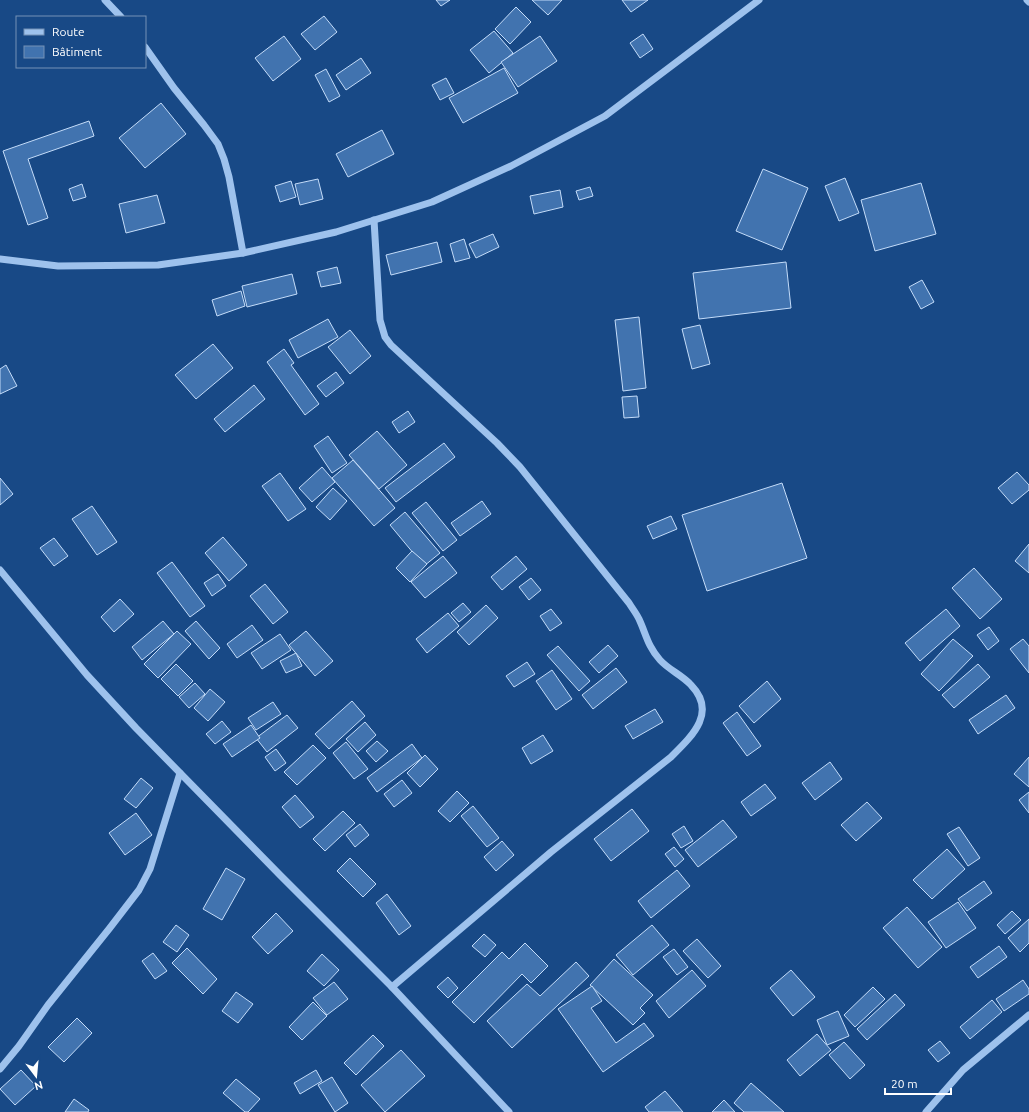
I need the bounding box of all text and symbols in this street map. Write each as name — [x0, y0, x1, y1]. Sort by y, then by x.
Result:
legend — [16, 16, 146, 68]
text: Route — [52, 25, 85, 38]
text: Bâtiment — [52, 45, 102, 58]
north arrow — [16, 1056, 56, 1096]
scale bar — [885, 1070, 951, 1096]
text: 20 m — [891, 1077, 918, 1090]
text: N — [33, 1079, 44, 1093]

